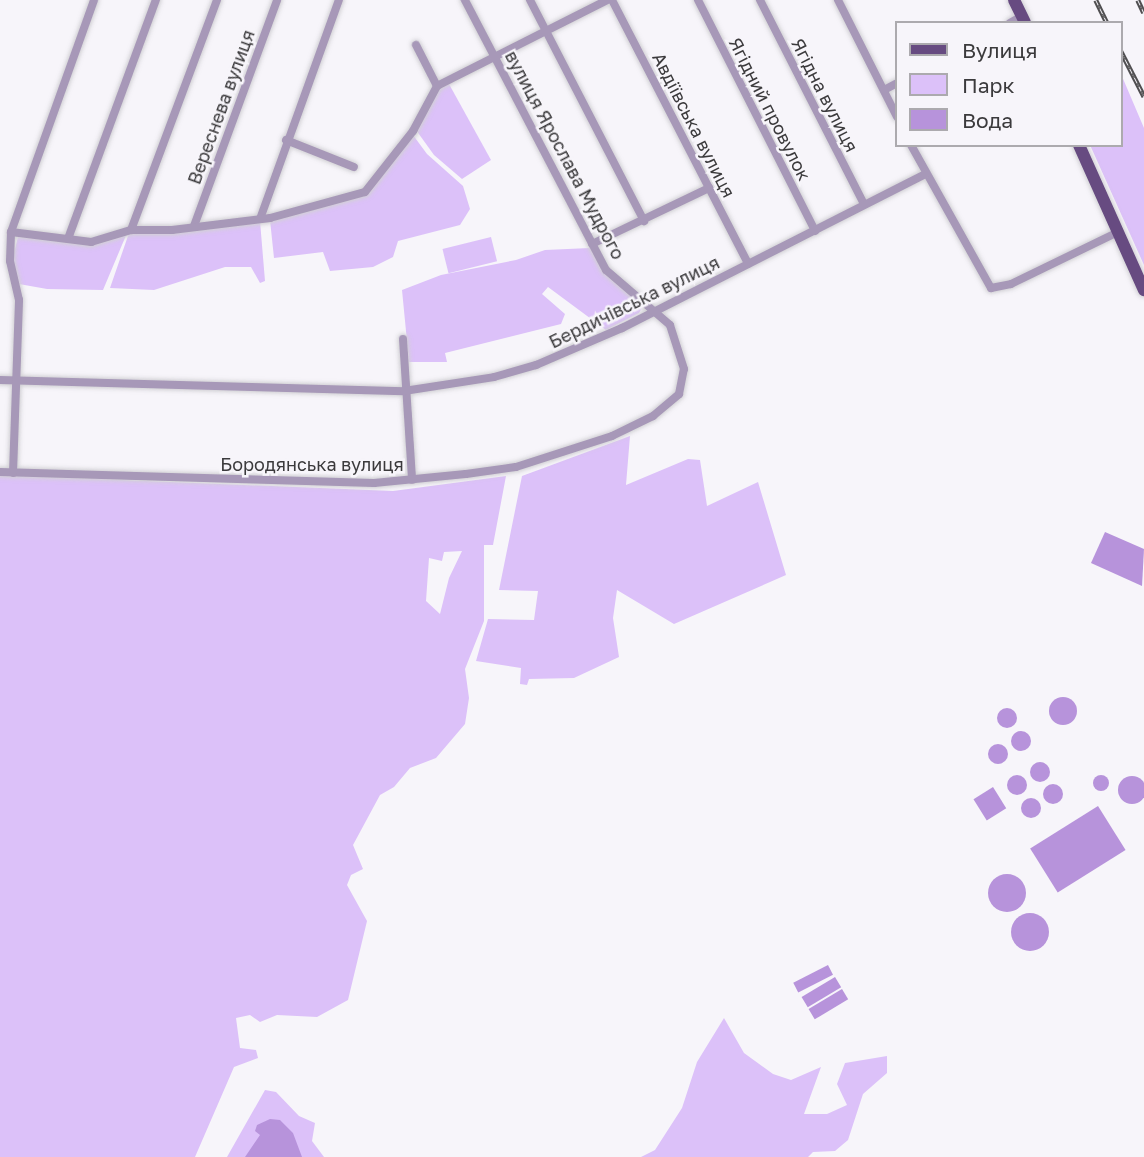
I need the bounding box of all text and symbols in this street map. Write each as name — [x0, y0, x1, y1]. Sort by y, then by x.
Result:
legend — [895, 21, 1123, 147]
street label: Вереснева вулиця — [183, 27, 259, 187]
street label: Ягідний провулок — [725, 34, 815, 184]
street label: Ягідна вулиця — [787, 35, 863, 155]
text: Вулиця — [962, 37, 1038, 63]
street label: вулиця Ярослава Мудрого — [501, 47, 629, 263]
street label: Авдіївська вулиця — [648, 49, 740, 201]
text: Парк — [962, 72, 1015, 98]
text: Вода — [962, 107, 1013, 133]
street label: Бердичівська вулиця — [545, 251, 723, 353]
street label: Бородянська вулиця — [220, 453, 404, 475]

